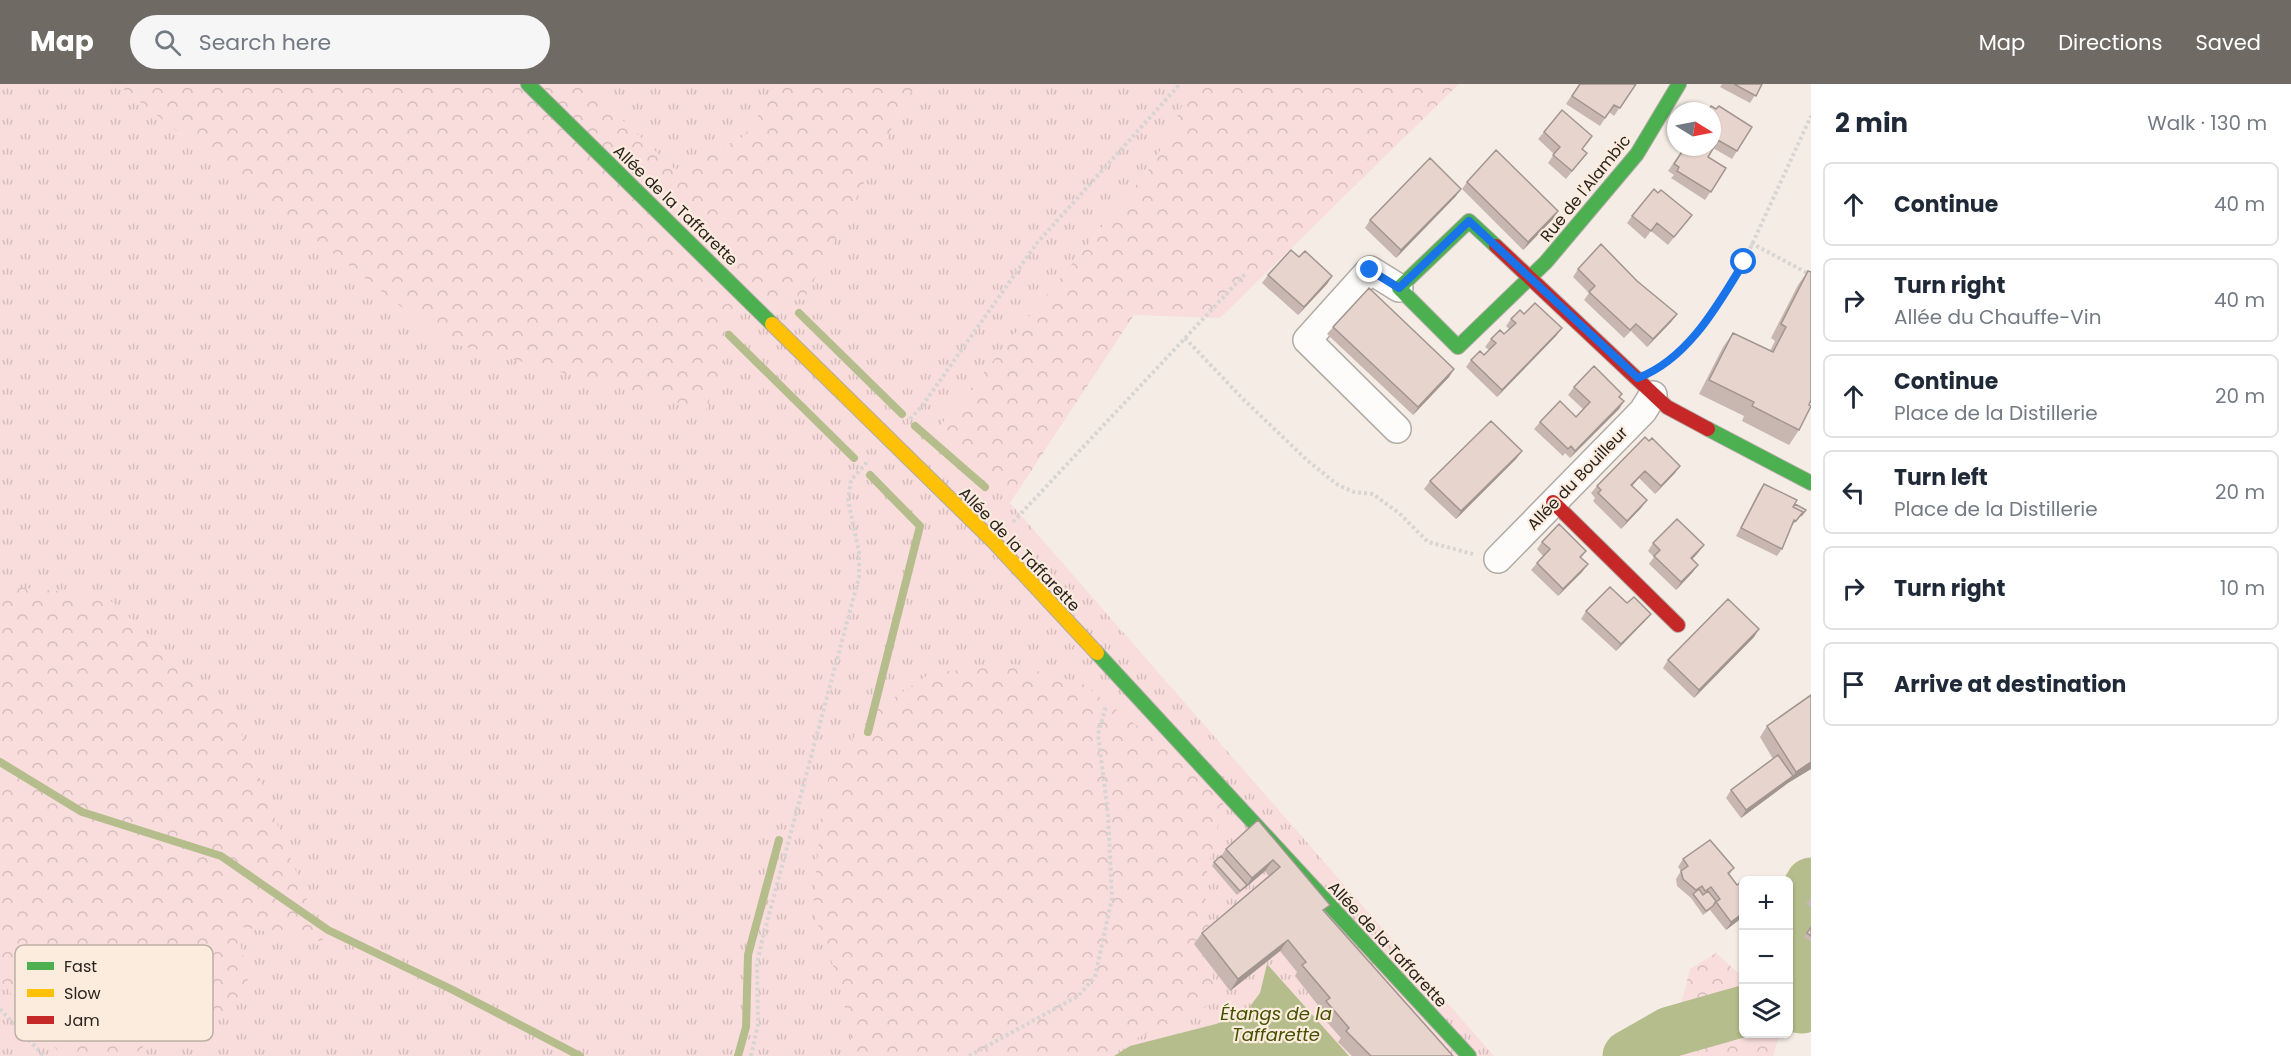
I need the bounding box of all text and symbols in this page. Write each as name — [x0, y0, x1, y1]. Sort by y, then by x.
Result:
search box — [130, 15, 550, 69]
text: Map — [30, 22, 94, 61]
icon: search — [151, 26, 184, 59]
text: Search here — [199, 27, 331, 58]
text: Map — [1979, 28, 2025, 57]
text: Directions — [2058, 28, 2162, 57]
text: Saved — [2195, 28, 2261, 57]
north arrow — [1667, 102, 1721, 156]
text: 2 min — [1835, 105, 1908, 141]
text: Walk · 130 m — [2147, 109, 2267, 137]
street label: Rue de l'Alambic — [1535, 130, 1636, 247]
street label: Allée de la Taffarette — [608, 140, 743, 271]
icon: ahead — [1837, 188, 1870, 221]
text: Continue — [1894, 189, 1998, 220]
text: 40 m — [2214, 190, 2265, 218]
route start — [1730, 248, 1756, 274]
route end — [1356, 256, 1382, 282]
text: Turn right — [1894, 270, 2005, 301]
icon: right — [1837, 284, 1870, 317]
text: 40 m — [2214, 286, 2265, 314]
text: Allée du Chauffe-Vin — [1894, 303, 2102, 331]
text: Continue — [1894, 366, 1998, 397]
icon: ahead — [1837, 380, 1870, 413]
text: 20 m — [2215, 382, 2265, 410]
text: Place de la Distillerie — [1894, 399, 2098, 427]
street label: Allée du Bouilleur — [1522, 421, 1633, 535]
text: Turn left — [1894, 462, 1988, 493]
icon: left — [1837, 476, 1870, 509]
text: 20 m — [2215, 478, 2265, 506]
street label: Allée de la Taffarette — [954, 482, 1085, 617]
text: Place de la Distillerie — [1894, 495, 2098, 523]
icon: right — [1837, 572, 1870, 605]
text: Turn right — [1894, 573, 2005, 604]
text: 10 m — [2220, 574, 2265, 602]
icon: arrive — [1837, 668, 1870, 701]
text: Arrive at destination — [1894, 669, 2126, 700]
street label: Allée de la Taffarette — [1323, 876, 1452, 1013]
map controls — [1739, 876, 1793, 1038]
button: + — [1739, 876, 1793, 930]
button: − — [1739, 930, 1793, 984]
legend — [15, 945, 213, 1041]
text: Fast — [64, 955, 97, 978]
text: Slow — [64, 982, 101, 1005]
button: layers — [1739, 984, 1793, 1038]
water label: Étangs de la Taffarette — [1220, 1001, 1332, 1047]
text: Jam — [64, 1009, 100, 1032]

